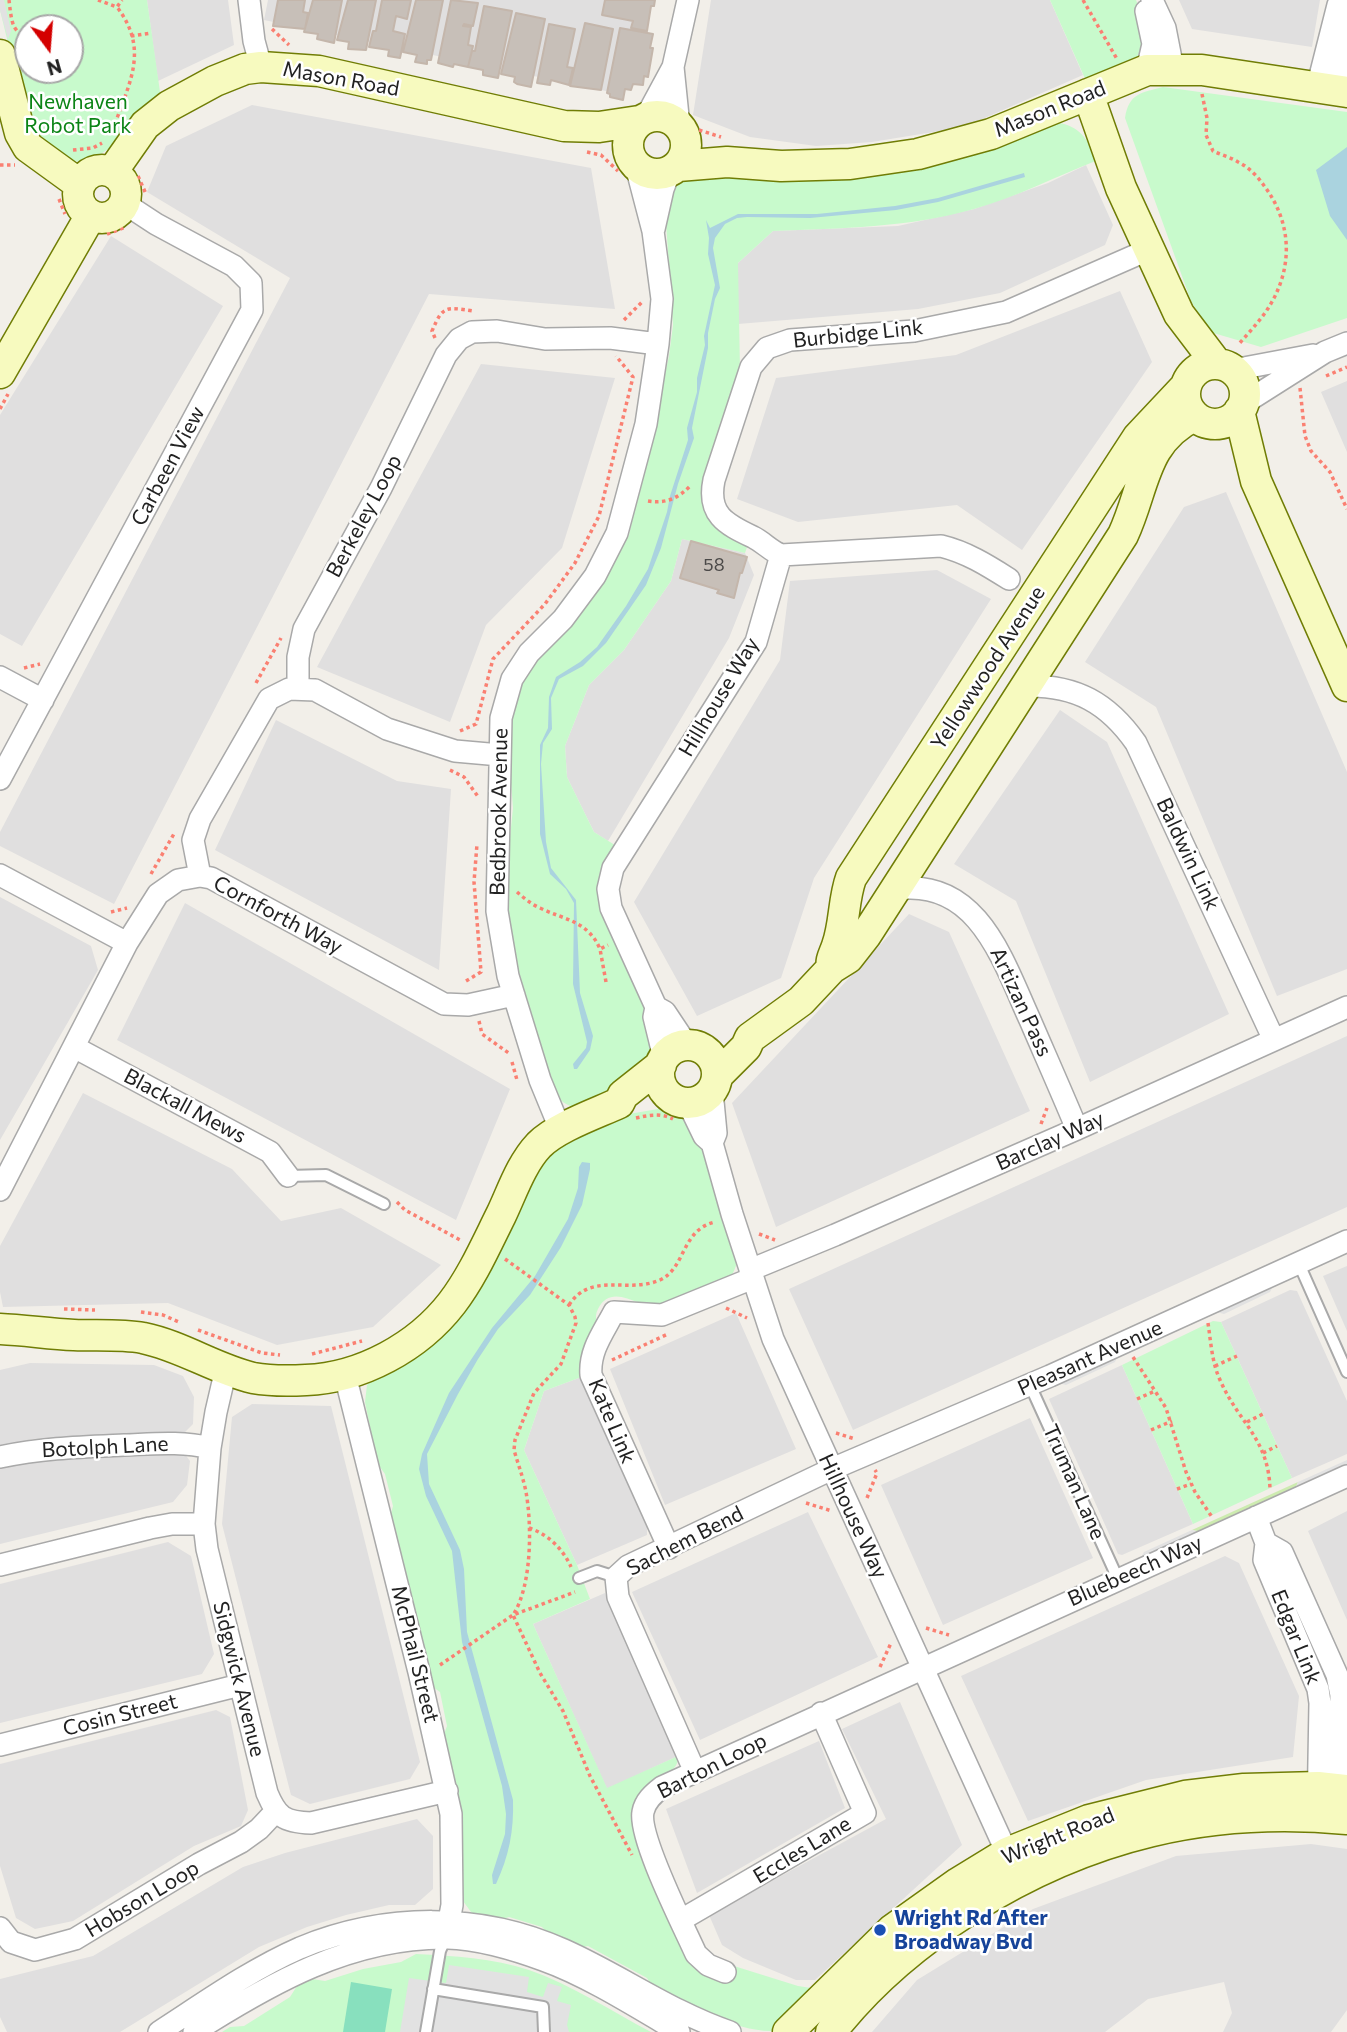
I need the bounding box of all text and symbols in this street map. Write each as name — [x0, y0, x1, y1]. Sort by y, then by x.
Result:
north arrow — [14, 14, 84, 84]
text: N — [44, 55, 64, 81]
street label: Mason Road — [281, 56, 401, 102]
street label: Mason Road — [991, 75, 1109, 143]
park label: Newhaven Robot Park — [24, 89, 132, 139]
street label: Burbidge Link — [792, 315, 924, 353]
street label: Carbeen View — [126, 402, 210, 530]
street label: Berkeley Loop — [321, 450, 407, 582]
house number: 58 — [703, 554, 725, 576]
street label: Yellowwood Avenue — [926, 581, 1050, 755]
street label: Hillhouse Way — [674, 633, 764, 761]
street label: Bedbrook Avenue — [485, 728, 513, 896]
street label: Baldwin Link — [1151, 794, 1225, 914]
street label: Cornforth Way — [209, 870, 347, 960]
street label: Artizan Pass — [985, 943, 1057, 1061]
street label: Blackall Mews — [120, 1063, 250, 1149]
street label: Barclay Way — [992, 1106, 1108, 1176]
street label: Pleasant Avenue — [1014, 1315, 1166, 1401]
street label: Kate Link — [583, 1375, 641, 1467]
street label: Truman Lane — [1037, 1421, 1111, 1543]
street label: Botolph Lane — [41, 1431, 169, 1463]
street label: Hillhouse Way — [813, 1450, 893, 1582]
street label: Sachem Bend — [622, 1501, 748, 1581]
street label: Bluebeech Way — [1064, 1530, 1206, 1612]
street label: McPhail Street — [386, 1583, 444, 1725]
street label: Edgar Link — [1266, 1586, 1326, 1688]
street label: Sidgwick Avenue — [208, 1599, 270, 1759]
street label: Cosin Street — [60, 1689, 180, 1741]
street label: Barton Loop — [653, 1728, 771, 1804]
street label: Wright Road — [998, 1802, 1118, 1870]
street label: Eccles Lane — [749, 1811, 855, 1889]
street label: Hobson Loop — [81, 1855, 203, 1943]
place label: Wright Rd After Broadway Bvd — [894, 1905, 1048, 1955]
marker: Wright Rd After Broadway Bvd — [872, 1922, 888, 1938]

